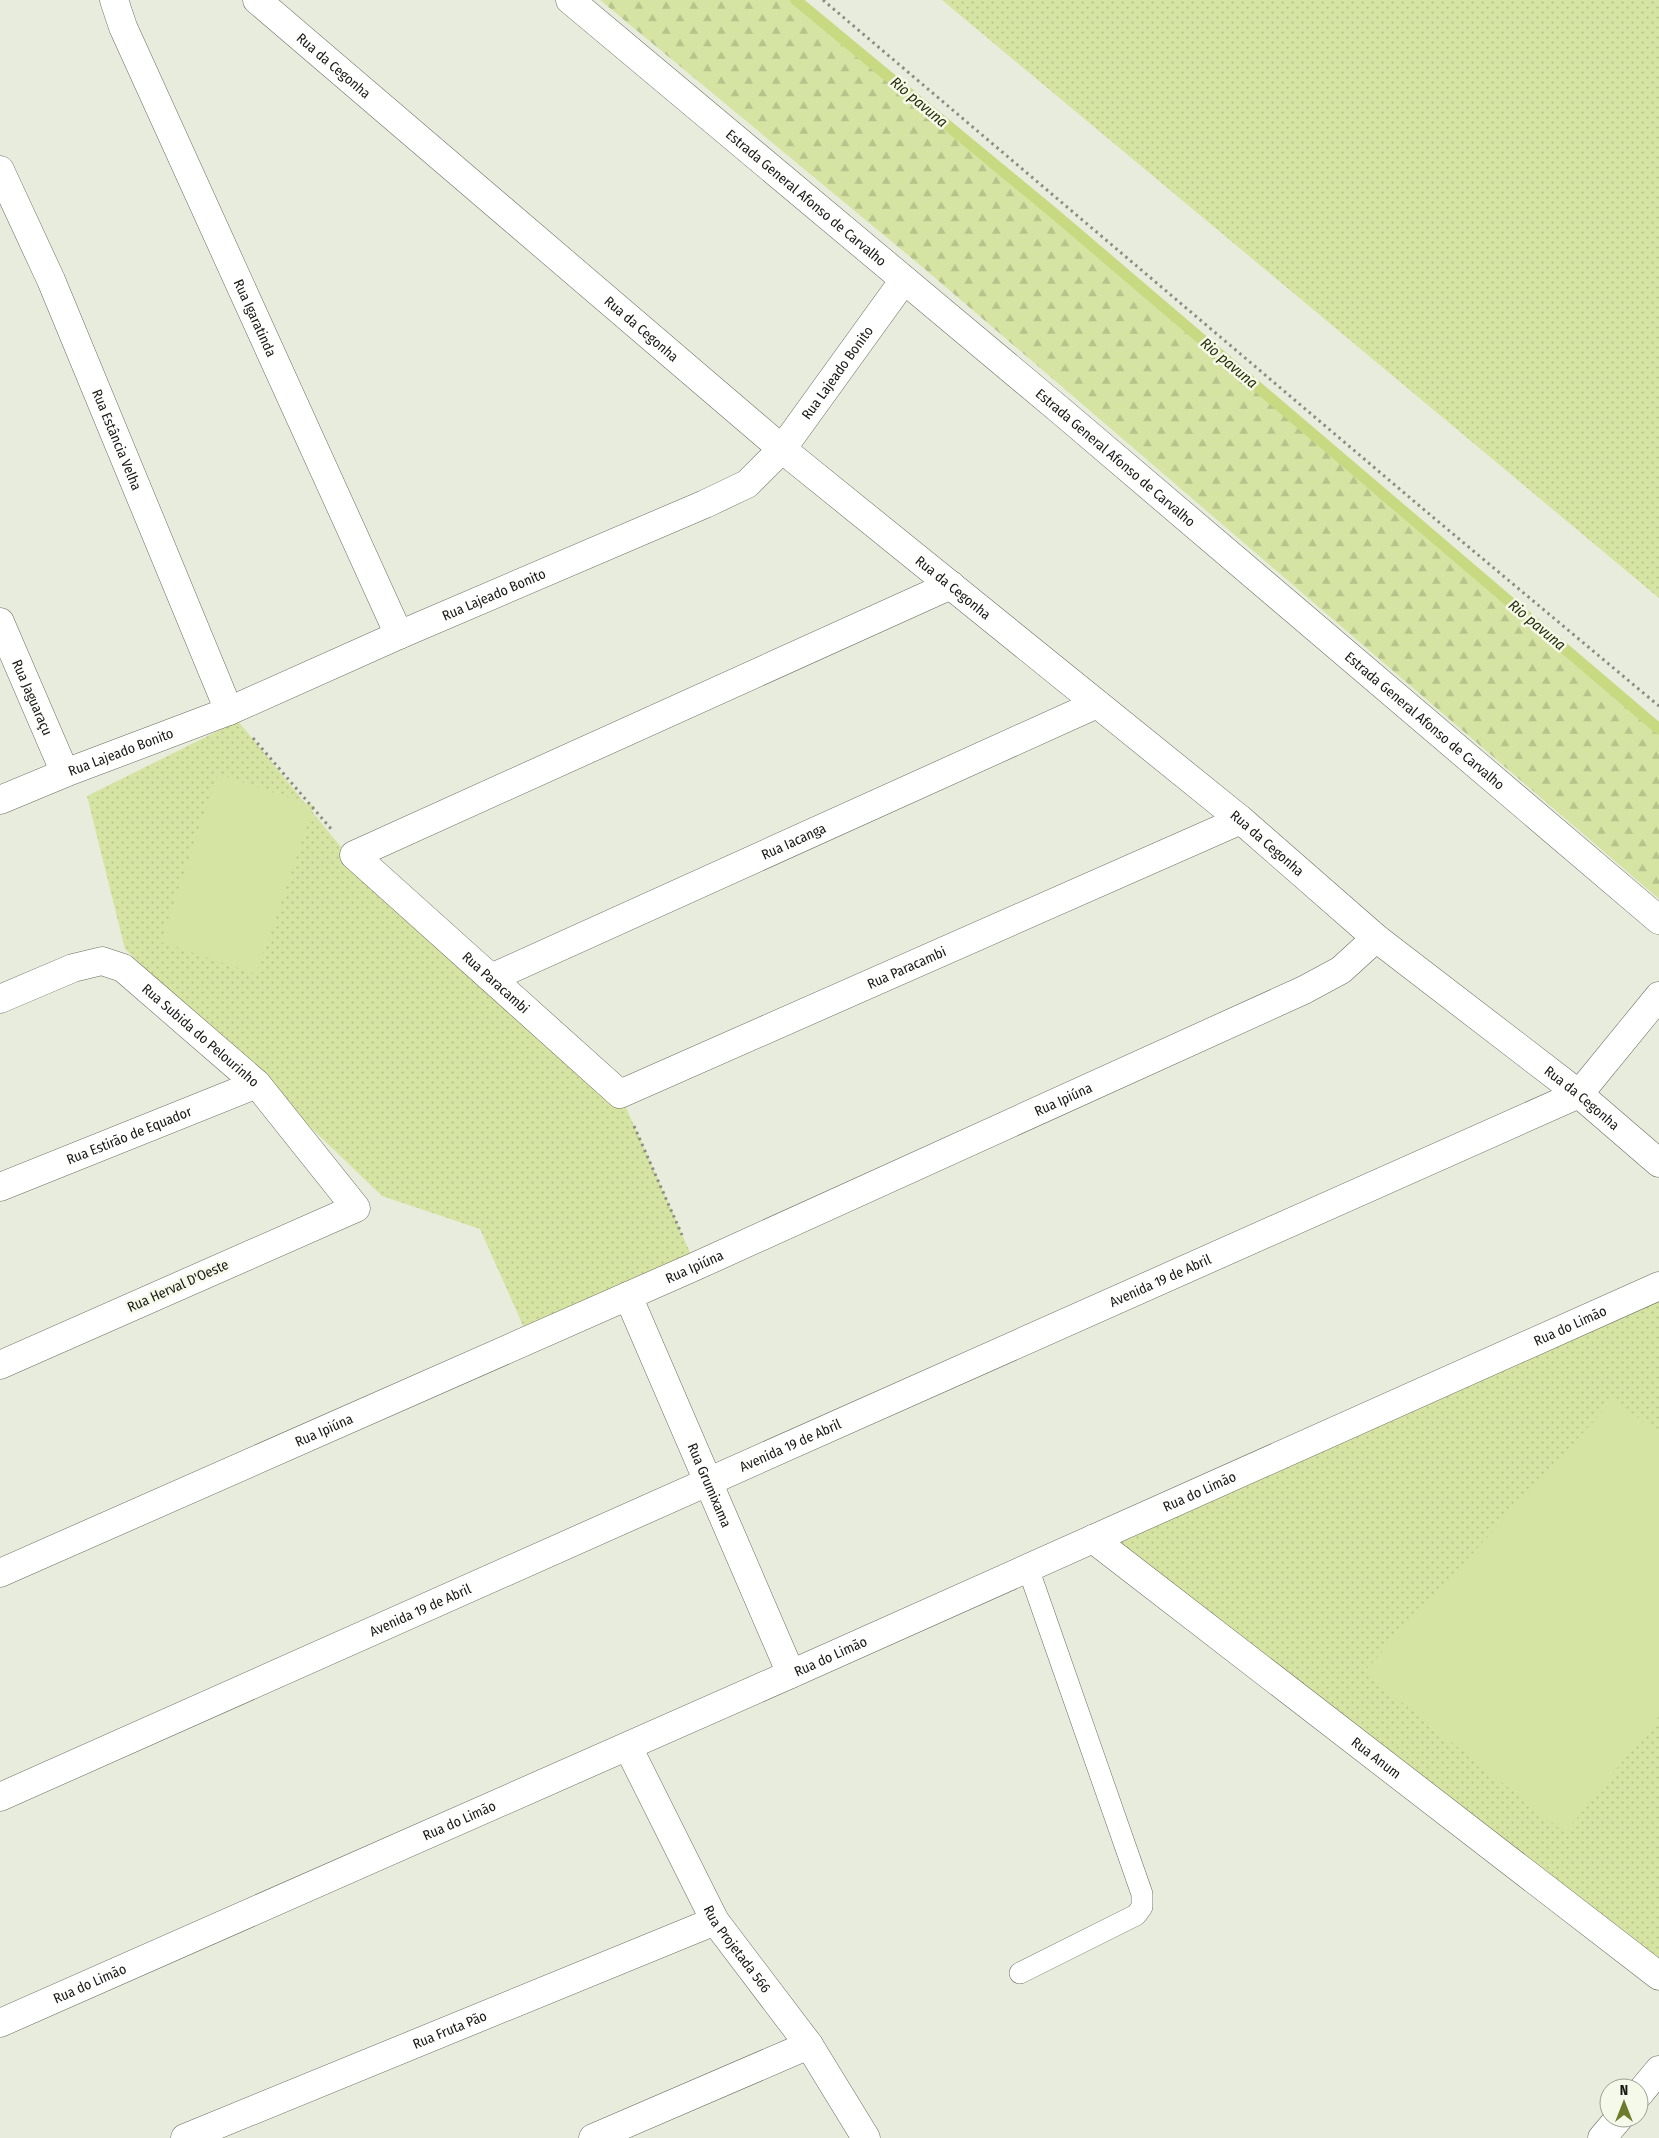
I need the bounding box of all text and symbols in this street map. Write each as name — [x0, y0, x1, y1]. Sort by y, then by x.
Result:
street label: Rua da Cegonha — [293, 29, 374, 102]
water label: Rio pavuna — [887, 73, 951, 131]
street label: Estrada General Afonso de Carvalho — [722, 126, 890, 270]
street label: Rua Igaratinda — [230, 277, 280, 359]
street label: Rua da Cegonha — [601, 293, 682, 365]
street label: Rua Lajeado Bonito — [798, 323, 877, 423]
water label: Rio pavuna — [1197, 334, 1261, 392]
street label: Estrada General Afonso de Carvalho — [1032, 385, 1199, 530]
street label: Rua Estância Velha — [89, 387, 145, 493]
street label: Rua da Cegonha — [912, 552, 994, 623]
street label: Rua Lajeado Bonito — [439, 565, 548, 624]
water label: Rio pavuna — [1505, 596, 1569, 654]
street label: Estrada General Afonso de Carvalho — [1341, 648, 1508, 793]
street label: Rua Jaguaraçu — [9, 657, 56, 738]
street label: Rua Lajeado Bonito — [66, 724, 176, 780]
street label: Rua da Cegonha — [1227, 806, 1308, 880]
street label: Rua Iacanga — [759, 819, 829, 863]
street label: Rua Paracambi — [864, 943, 949, 992]
street label: Rua Paracambi — [459, 948, 533, 1017]
street label: Rua Subida do Pelourinho — [139, 980, 263, 1090]
street label: Rua da Cegonha — [1541, 1062, 1623, 1134]
street label: Rua Ipiúna — [1032, 1079, 1095, 1120]
street label: Rua Estirão de Equador — [64, 1103, 194, 1168]
street label: Rua Ipiúna — [663, 1246, 726, 1287]
street label: Avenida 19 de Abril — [1107, 1250, 1214, 1310]
street label: Rua Herval D'Oeste — [125, 1256, 231, 1316]
street label: Rua do Limão — [1531, 1302, 1609, 1349]
street label: Rua Ipiúna — [292, 1410, 356, 1450]
street label: Avenida 19 de Abril — [737, 1415, 844, 1475]
street label: Rua Grumixama — [684, 1440, 735, 1530]
street label: Rua do Limão — [1160, 1468, 1239, 1515]
street label: Avenida 19 de Abril — [367, 1580, 474, 1640]
street label: Rua do Limão — [792, 1633, 870, 1680]
street label: Rua Anum — [1348, 1733, 1405, 1782]
street label: Rua do Limão — [420, 1797, 498, 1844]
street label: Rua Projetada 566 — [700, 1902, 775, 1996]
street label: Rua do Limão — [51, 1960, 129, 2007]
street label: Rua Fruta Pão — [410, 2007, 489, 2052]
north arrow — [1599, 2078, 1649, 2128]
text: N — [1620, 2082, 1628, 2099]

